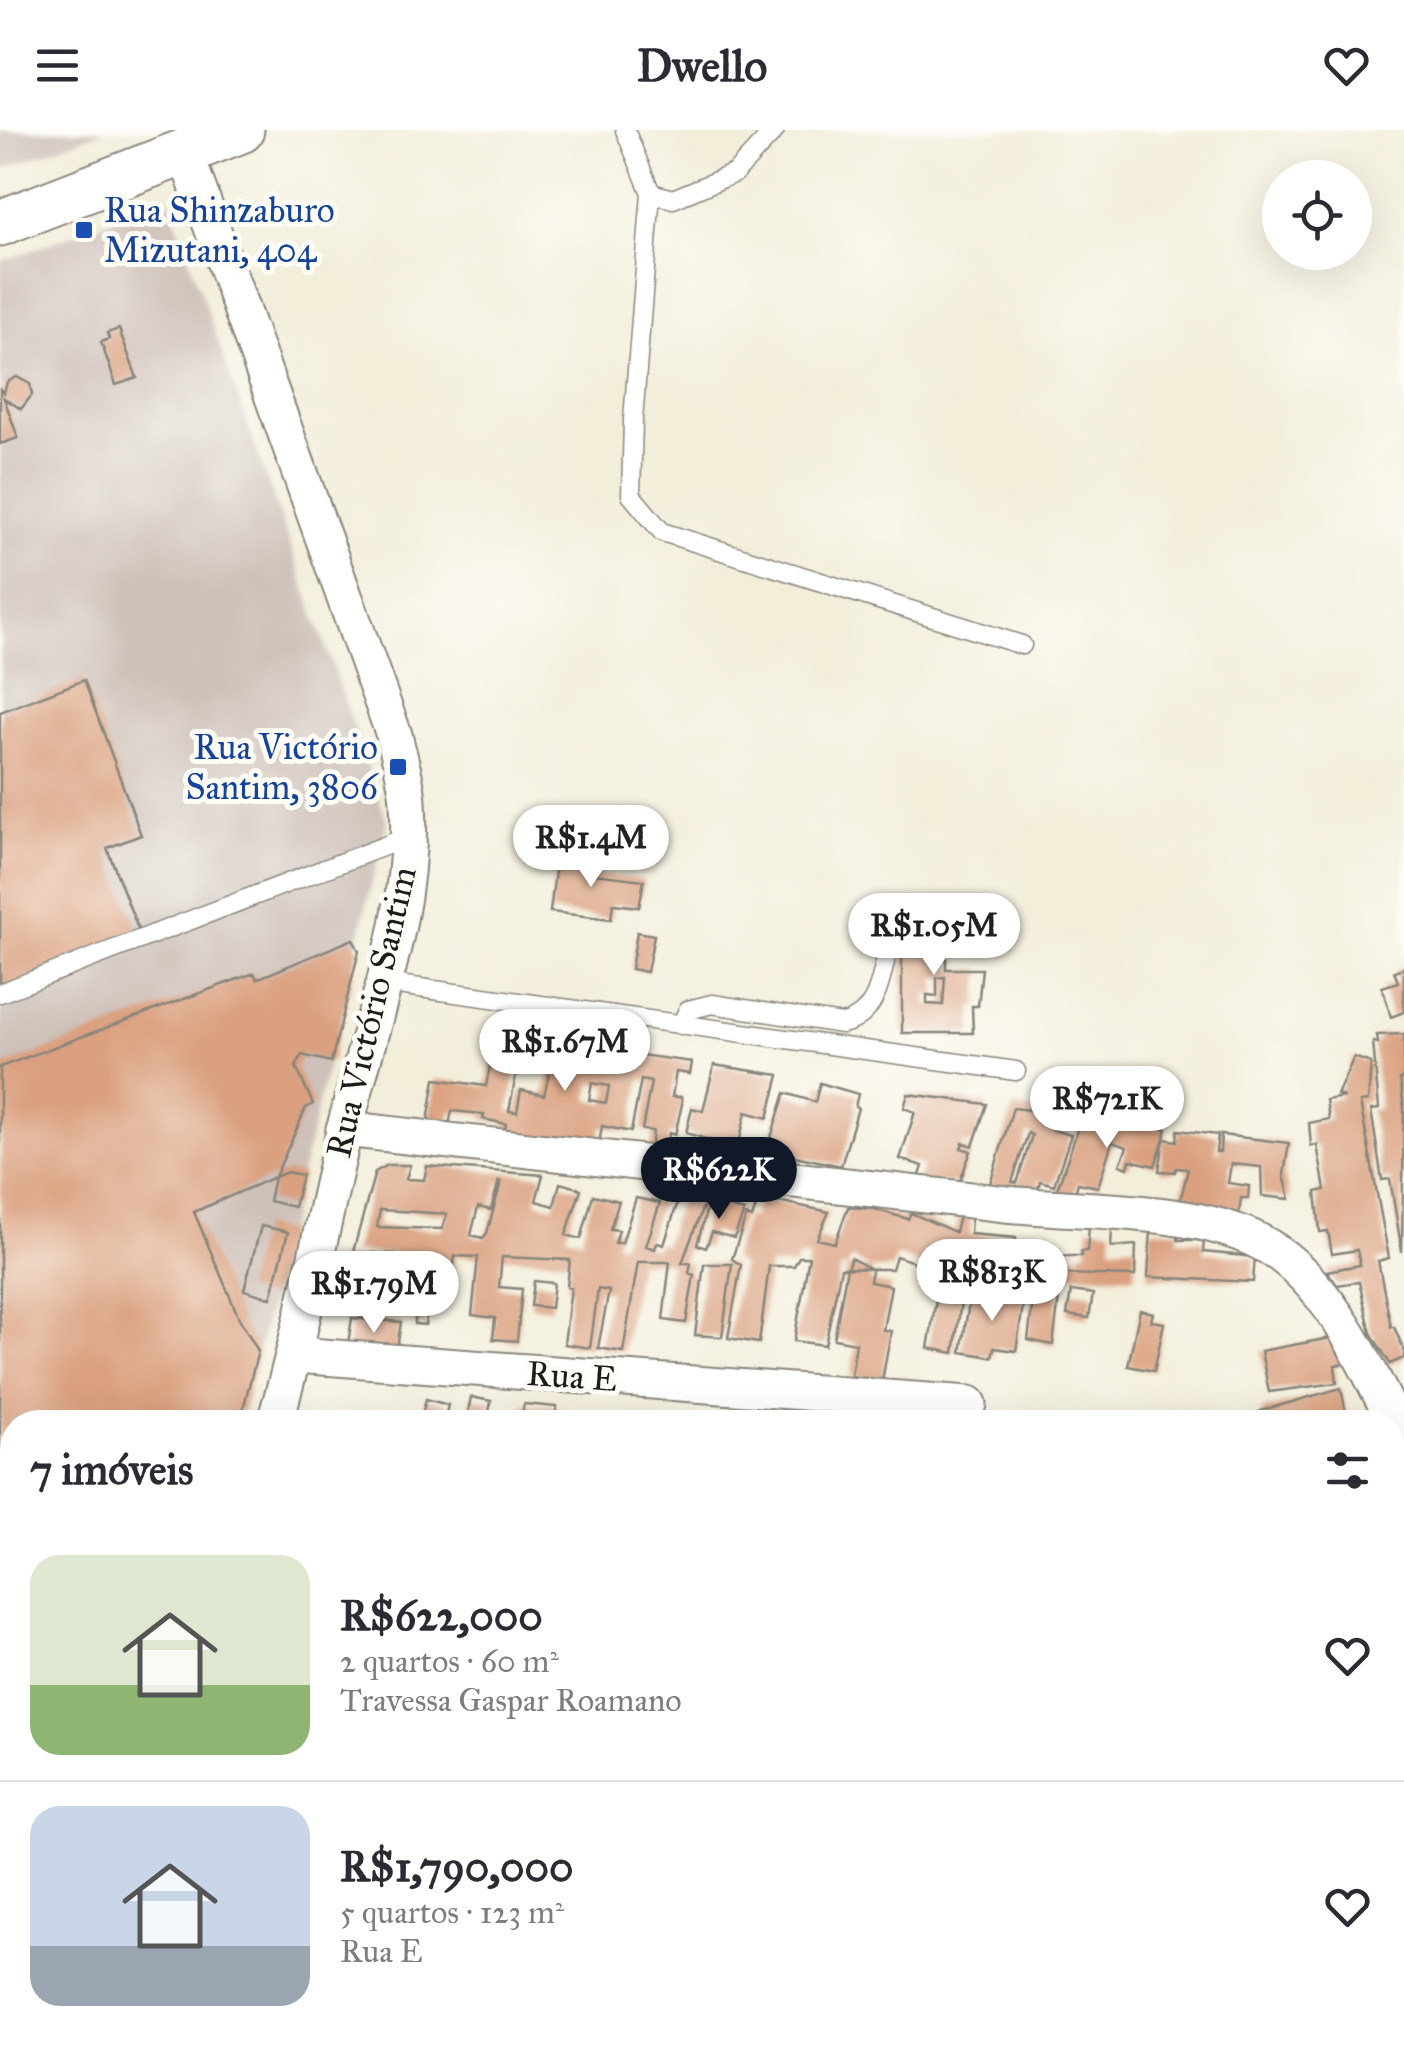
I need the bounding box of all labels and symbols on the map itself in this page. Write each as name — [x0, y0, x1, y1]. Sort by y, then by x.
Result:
place label: Rua Shinzaburo Mizutani, 404 — [104, 189, 335, 272]
marker: Rua Shinzaburo Mizutani, 404 — [73, 219, 95, 241]
place label: Rua Victório Santim, 3806 — [185, 726, 379, 809]
marker: Rua Victório Santim, 3806 — [387, 756, 409, 778]
pin: R$1.4M — [510, 805, 672, 890]
street label: Rua Victório Santim — [317, 862, 426, 1162]
pin: R$1.05M — [842, 893, 1026, 978]
pin: R$1.67M — [473, 1009, 657, 1094]
pin: R$721K — [1026, 1066, 1188, 1151]
pin: R$622K — [638, 1137, 800, 1222]
pin: R$813K — [911, 1239, 1073, 1324]
pin: R$1.79M — [282, 1251, 466, 1336]
street label: Rua E — [525, 1352, 619, 1401]

